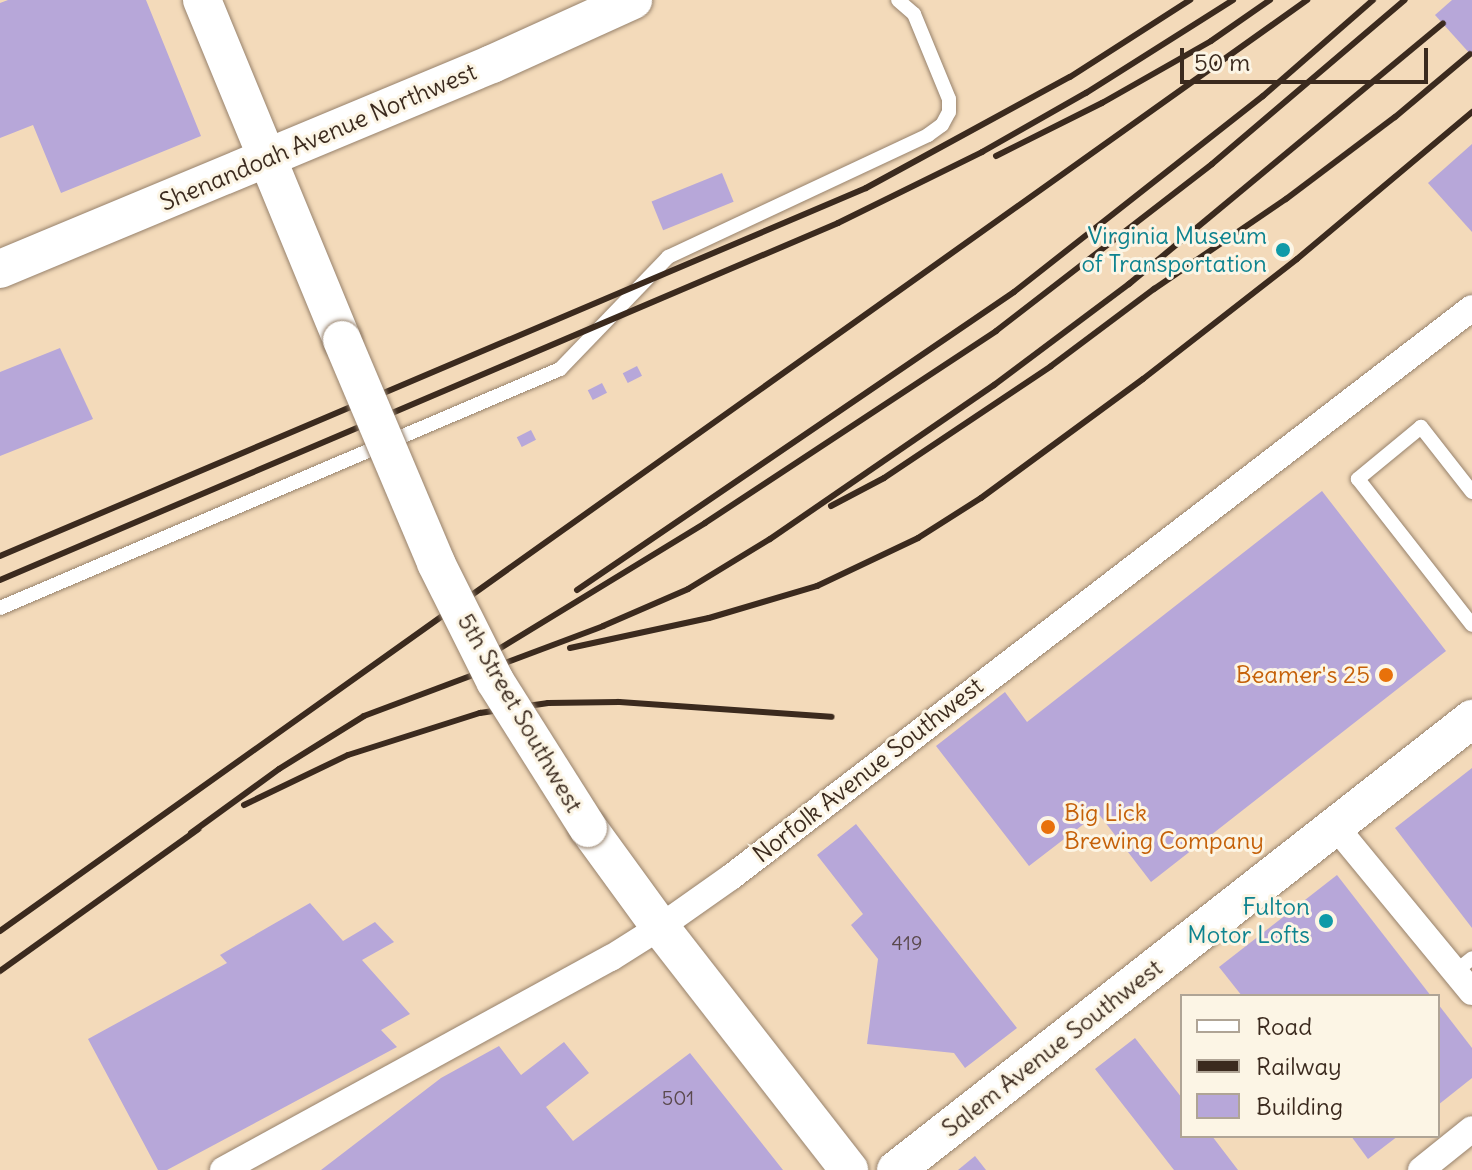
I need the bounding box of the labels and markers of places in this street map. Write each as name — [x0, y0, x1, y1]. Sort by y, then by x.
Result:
place label: Virginia Museum of Transportation — [1082, 222, 1267, 278]
marker: Virginia Museum of Transportation — [1274, 241, 1292, 259]
place label: Beamer's 25 — [1236, 661, 1370, 689]
marker: Beamer's 25 — [1377, 666, 1395, 684]
place label: Big Lick Brewing Company — [1064, 799, 1264, 855]
marker: Big Lick Brewing Company — [1039, 818, 1057, 836]
place label: Fulton Motor Lofts — [1187, 893, 1310, 949]
marker: Fulton Motor Lofts — [1317, 912, 1335, 930]

